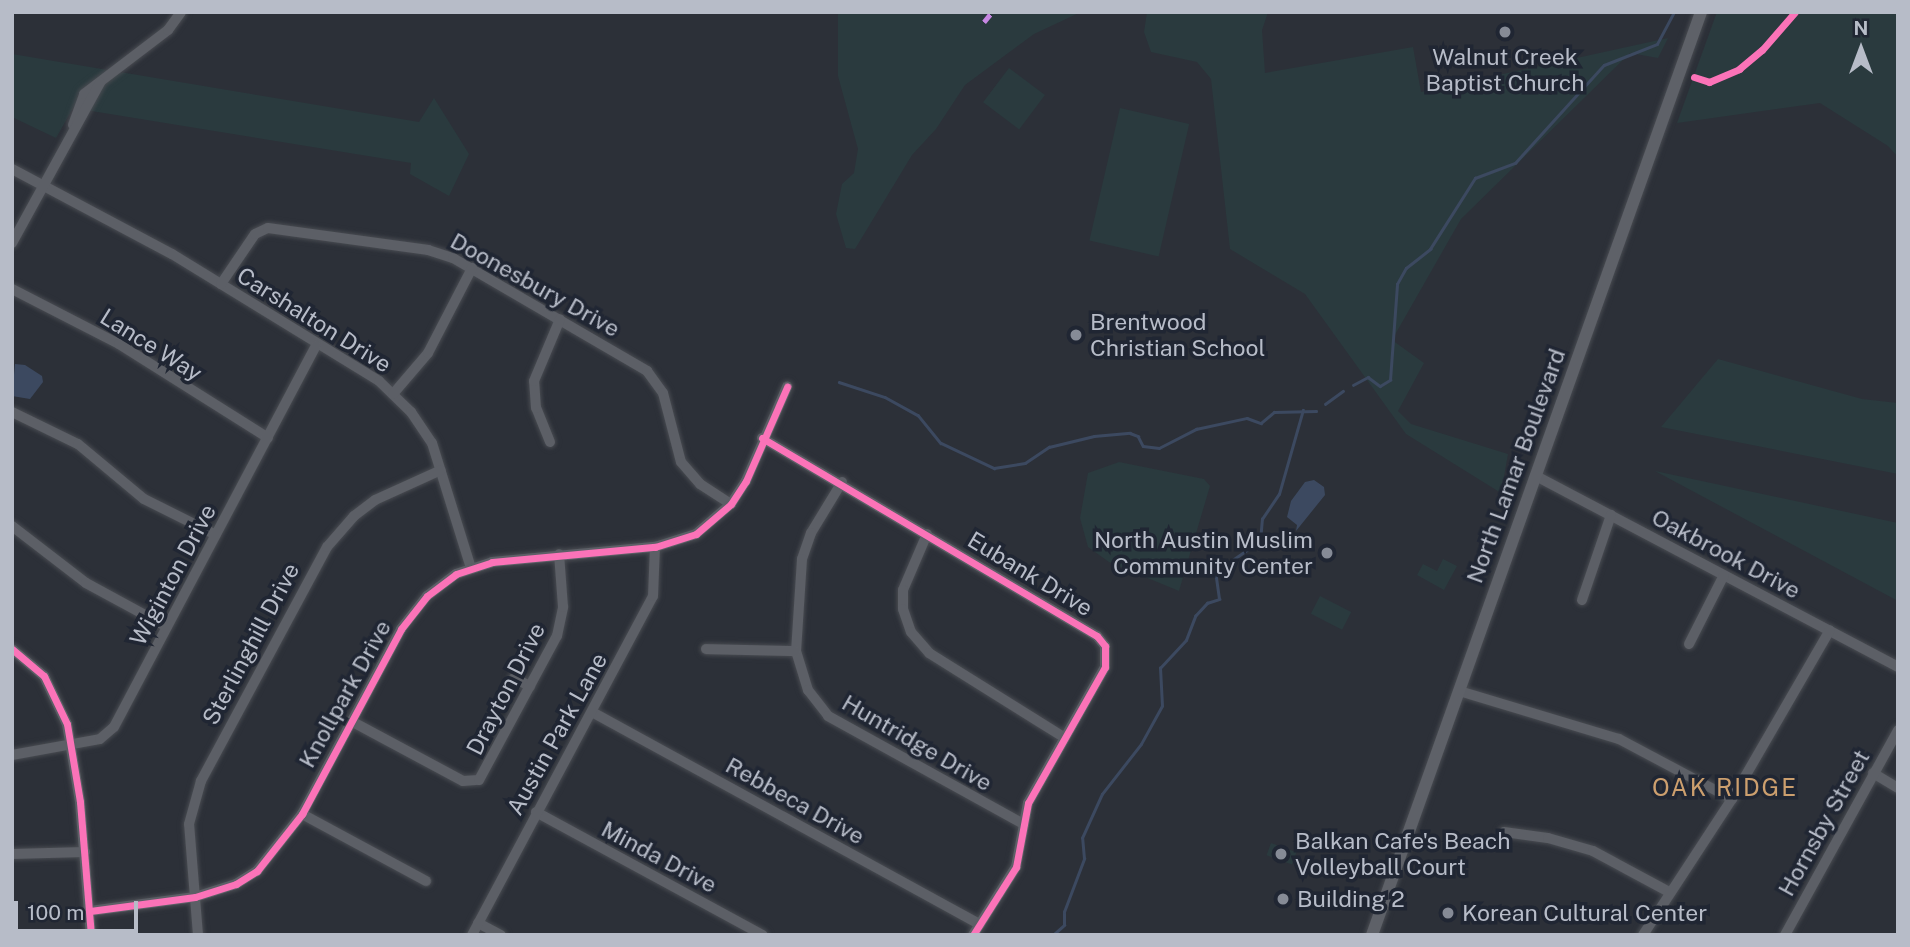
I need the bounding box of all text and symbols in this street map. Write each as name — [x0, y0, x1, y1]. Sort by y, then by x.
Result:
north arrow — [1826, 14, 1896, 84]
text: N — [1854, 17, 1868, 39]
marker: Walnut Creek Baptist Church — [1497, 24, 1513, 40]
place label: Walnut Creek Baptist Church — [1426, 43, 1584, 97]
street label: Doonesbury Drive — [446, 227, 624, 343]
street label: Carshalton Drive — [232, 262, 396, 378]
street label: Lance Way — [95, 303, 207, 387]
place label: Brentwood Christian School — [1090, 308, 1265, 362]
marker: Brentwood Christian School — [1068, 327, 1084, 343]
street label: North Lamar Boulevard — [1461, 345, 1571, 587]
street label: Wiginton Drive — [124, 500, 222, 650]
street label: Oakbrook Drive — [1647, 503, 1805, 605]
street label: Eubank Drive — [963, 526, 1097, 622]
place label: North Austin Muslim Community Center — [1094, 526, 1313, 580]
marker: North Austin Muslim Community Center — [1319, 545, 1335, 561]
street label: Sterlinghill Drive — [197, 558, 305, 730]
street label: Knollpark Drive — [293, 615, 397, 773]
street label: Drayton Drive — [461, 618, 551, 760]
street label: Austin Park Lane — [501, 648, 613, 820]
street label: Huntridge Drive — [837, 689, 997, 797]
street label: Hornsby Street — [1772, 745, 1876, 901]
street label: Rebbeca Drive — [721, 752, 869, 850]
district label: OAK RIDGE — [1653, 774, 1797, 802]
street label: Minda Drive — [597, 815, 721, 899]
place label: Balkan Cafe's Beach Volleyball Court — [1295, 827, 1511, 881]
marker: Balkan Cafe's Beach Volleyball Court — [1273, 846, 1289, 862]
place label: Building 2 — [1297, 885, 1405, 913]
scale bar — [18, 888, 142, 932]
marker: Building 2 — [1275, 891, 1291, 907]
place label: Korean Cultural Center — [1462, 899, 1707, 927]
text: 100 m — [27, 900, 84, 925]
marker: Korean Cultural Center — [1440, 905, 1456, 921]

